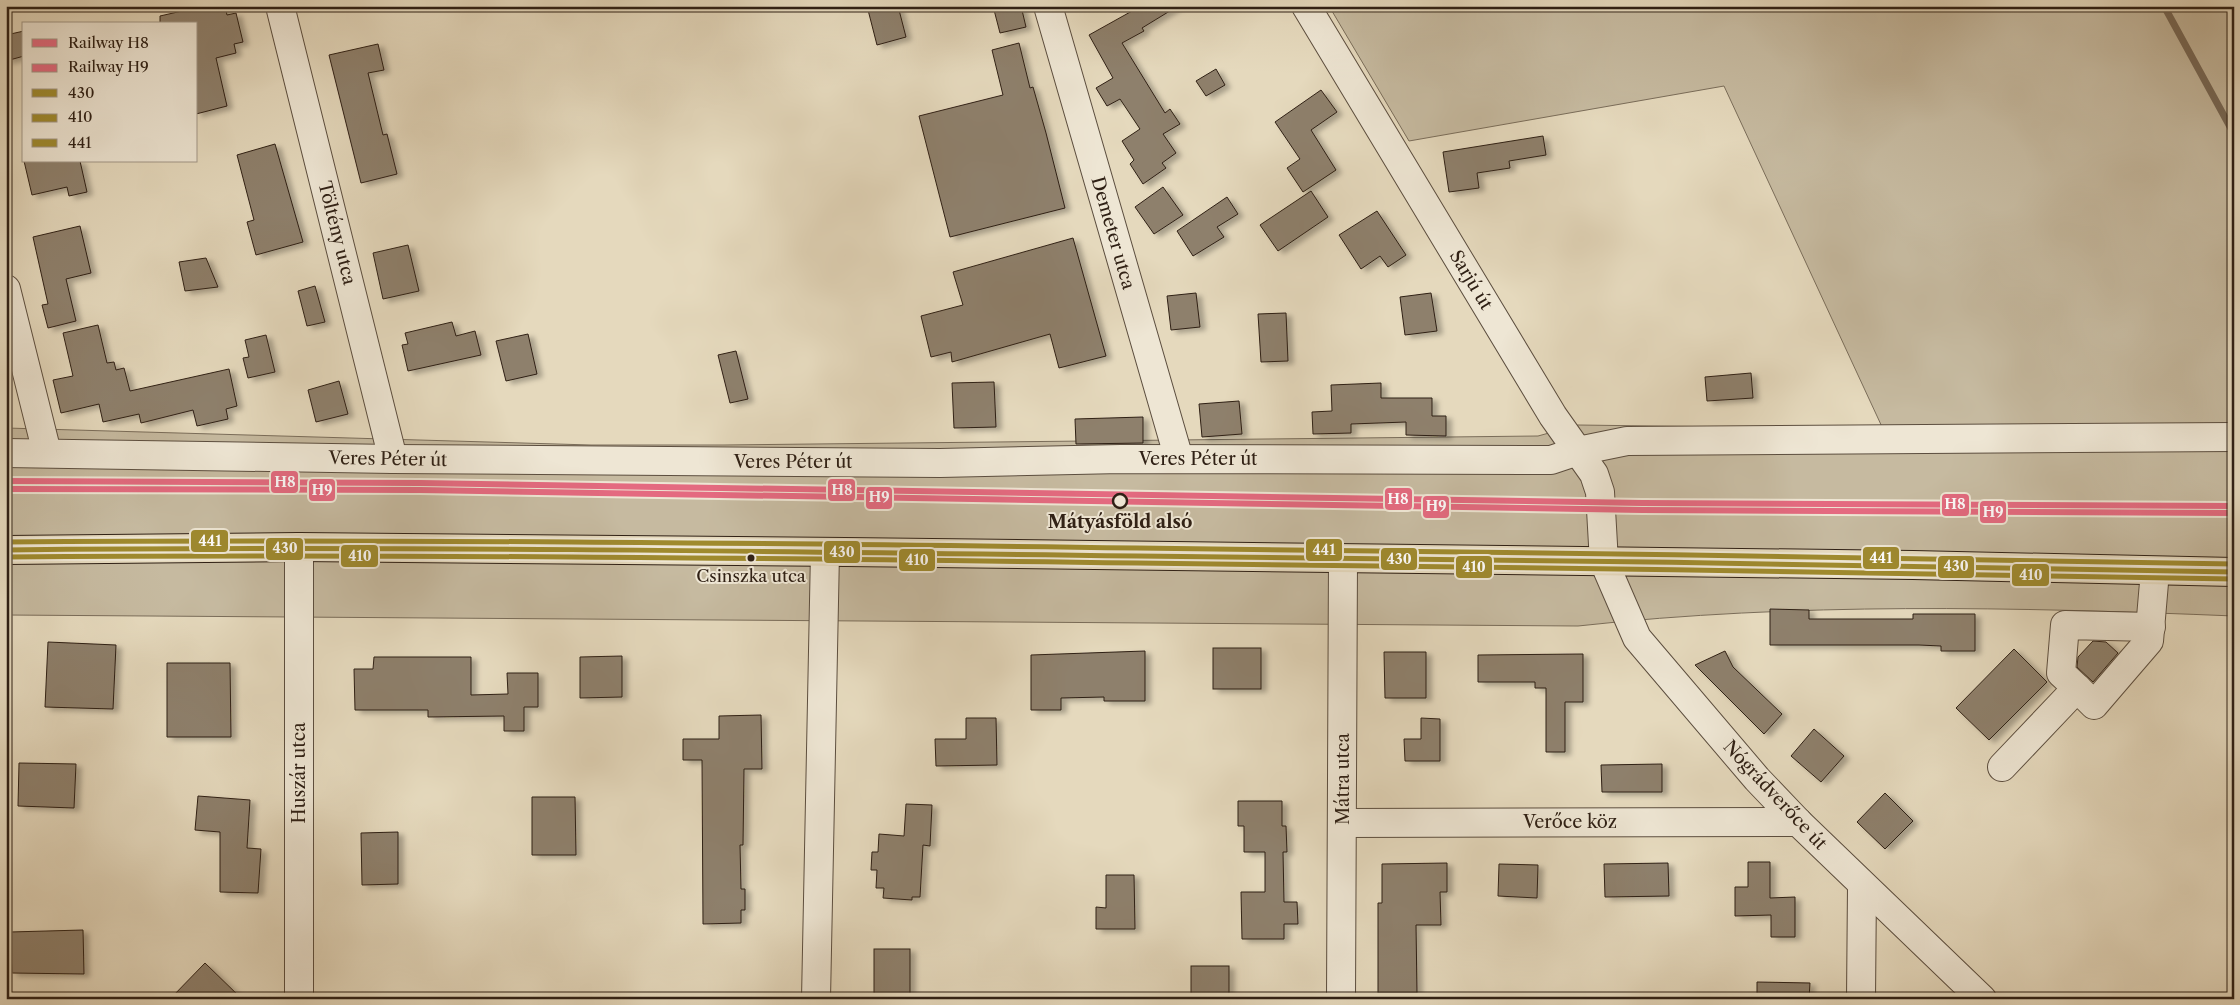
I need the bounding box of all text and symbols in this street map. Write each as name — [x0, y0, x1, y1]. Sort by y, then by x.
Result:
legend — [22, 22, 198, 162]
text: Railway H8 — [68, 33, 149, 52]
text: Railway H9 — [68, 57, 149, 76]
text: 430 — [68, 83, 94, 102]
text: 410 — [68, 107, 92, 126]
text: 441 — [68, 133, 92, 152]
street label: Demeter utca — [1086, 174, 1140, 292]
street label: Töltény utca — [314, 179, 361, 288]
street label: Sarjú út — [1445, 246, 1498, 314]
street label: Veres Péter út — [327, 447, 448, 471]
street label: Veres Péter út — [1138, 448, 1258, 470]
street label: Veres Péter út — [733, 451, 853, 473]
line badge: H8 — [270, 470, 299, 494]
text: H8 — [274, 473, 296, 491]
line badge: H9 — [308, 478, 336, 502]
line badge: H8 — [827, 478, 856, 502]
text: H9 — [311, 481, 333, 499]
text: H8 — [831, 481, 853, 499]
line badge: H9 — [865, 486, 893, 510]
line badge: H8 — [1384, 487, 1413, 511]
text: H9 — [868, 488, 890, 506]
text: H8 — [1387, 490, 1409, 508]
marker: Mátyásföld alsó — [1112, 493, 1128, 509]
line badge: H8 — [1941, 493, 1970, 517]
line badge: H9 — [1422, 495, 1450, 519]
text: H8 — [1944, 495, 1966, 513]
text: H9 — [1425, 497, 1447, 515]
line badge: H9 — [1979, 500, 2007, 524]
text: H9 — [1982, 503, 2004, 521]
place label: Mátyásföld alsó — [1048, 511, 1192, 533]
line badge: 441 — [190, 529, 229, 553]
text: 441 — [199, 532, 222, 550]
line badge: 430 — [265, 537, 304, 561]
line badge: 441 — [1305, 538, 1343, 562]
text: 430 — [272, 539, 298, 557]
line badge: 430 — [823, 540, 861, 564]
text: 441 — [1313, 541, 1336, 559]
text: 430 — [829, 543, 855, 561]
line badge: 410 — [340, 544, 379, 568]
line badge: 441 — [1862, 546, 1900, 570]
text: 410 — [348, 547, 372, 565]
line badge: 430 — [1380, 547, 1418, 571]
line badge: 410 — [898, 548, 936, 572]
text: 441 — [1870, 549, 1893, 567]
text: 430 — [1386, 550, 1412, 568]
text: 410 — [905, 551, 929, 569]
marker: Csinszka utca — [746, 553, 756, 563]
line badge: 410 — [1455, 555, 1493, 579]
line badge: 430 — [1937, 555, 1975, 579]
text: 430 — [1943, 557, 1969, 575]
text: 410 — [1462, 558, 1486, 576]
line badge: 410 — [2011, 563, 2050, 587]
place label: Csinszka utca — [696, 566, 806, 586]
text: 410 — [2019, 566, 2043, 584]
street label: Huszár utca — [288, 722, 310, 824]
street label: Mátra utca — [1332, 733, 1354, 825]
street label: Nógrádverőce út — [1719, 736, 1832, 855]
street label: Verőce köz — [1522, 811, 1617, 833]

